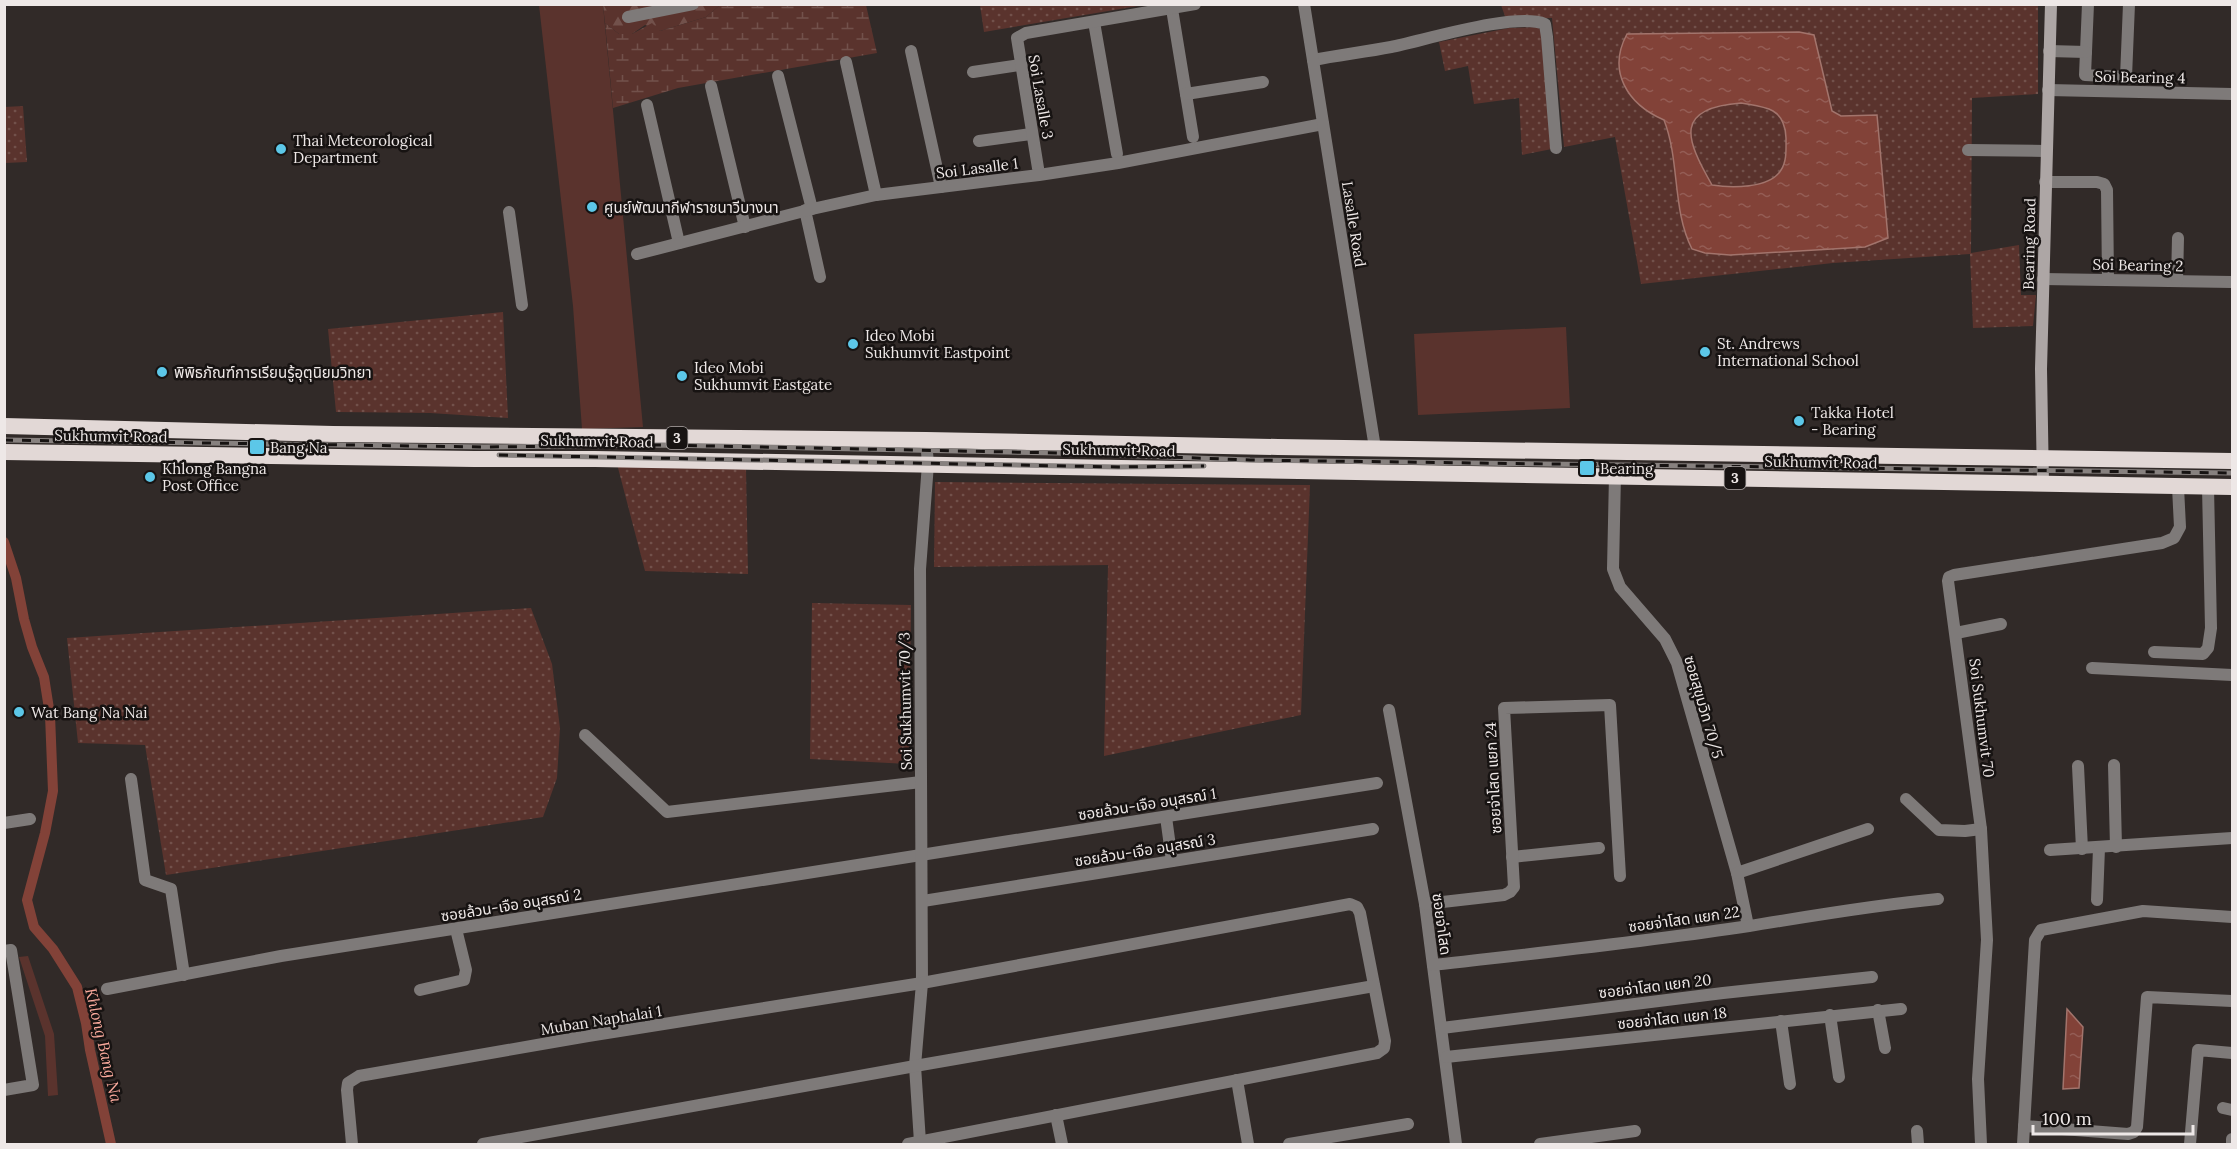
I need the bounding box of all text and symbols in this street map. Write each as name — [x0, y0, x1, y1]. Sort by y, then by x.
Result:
street label: Soi Lasalle 3 — [1024, 53, 1058, 141]
street label: Soi Bearing 4 — [2094, 67, 2186, 87]
place label: Thai Meteorological Department — [293, 131, 432, 167]
marker: Thai Meteorological Department — [274, 142, 288, 156]
street label: Soi Lasalle 1 — [935, 154, 1019, 182]
street label: Lasalle Road — [1338, 180, 1370, 268]
place label: ศูนย์พัฒนากีฬาราชนาวีบางนา — [604, 198, 779, 217]
street label: Bearing Road — [2019, 198, 2039, 290]
marker: ศูนย์พัฒนากีฬาราชนาวีบางนา — [585, 200, 599, 214]
street label: Soi Bearing 2 — [2092, 255, 2184, 275]
place label: Ideo Mobi Sukhumvit Eastpoint — [865, 326, 1010, 362]
place label: St. Andrews International School — [1717, 334, 1859, 370]
marker: Ideo Mobi Sukhumvit Eastpoint — [846, 337, 860, 351]
marker: St. Andrews International School — [1698, 345, 1712, 359]
place label: Ideo Mobi Sukhumvit Eastgate — [694, 358, 832, 394]
place label: พิพิธภัณฑ์การเรียนรู้อุตุนิยมวิทยา — [174, 363, 372, 382]
marker: พิพิธภัณฑ์การเรียนรู้อุตุนิยมวิทยา — [155, 365, 169, 379]
marker: Ideo Mobi Sukhumvit Eastgate — [675, 369, 689, 383]
place label: Takka Hotel - Bearing — [1811, 403, 1894, 439]
marker: Takka Hotel - Bearing — [1792, 414, 1806, 428]
street label: Sukhumvit Road — [54, 426, 168, 446]
road number: 3 — [666, 427, 688, 449]
street label: Sukhumvit Road — [540, 431, 654, 451]
marker: Bang Na — [248, 438, 266, 456]
place label: Bang Na — [270, 438, 328, 457]
street label: Sukhumvit Road — [1062, 440, 1176, 460]
street label: Sukhumvit Road — [1764, 452, 1878, 472]
place label: Khlong Bangna Post Office — [162, 459, 267, 495]
marker: Bearing — [1578, 459, 1596, 477]
place label: Bearing — [1600, 459, 1654, 478]
road number: 3 — [1724, 467, 1746, 489]
marker: Khlong Bangna Post Office — [143, 470, 157, 484]
street label: Soi Sukhumvit 70/3 — [894, 632, 917, 770]
street label: ซอยสุขุมวิท 70/5 — [1679, 653, 1728, 761]
street label: Soi Sukhumvit 70 — [1965, 657, 1999, 779]
place label: Wat Bang Na Nai — [31, 703, 148, 722]
marker: Wat Bang Na Nai — [12, 705, 26, 719]
street label: ซอยจ่าโสด แยก 24 — [1481, 722, 1505, 834]
street label: ซอยล้วน-เจือ อนุสรณ์ 1 — [1077, 784, 1217, 824]
street label: ซอยล้วน-เจือ อนุสรณ์ 3 — [1073, 829, 1217, 871]
street label: ซอยล้วน-เจือ อนุสรณ์ 2 — [439, 884, 583, 926]
street label: ซอยจ่าโสด — [1428, 892, 1456, 956]
street label: ซอยจ่าโสด แยก 22 — [1627, 902, 1741, 936]
street label: ซอยจ่าโสด แยก 20 — [1598, 970, 1712, 1002]
water label: Khlong Bang Na — [81, 986, 127, 1104]
street label: Muban Naphalai 1 — [539, 1001, 663, 1039]
street label: ซอยจ่าโสด แยก 18 — [1616, 1003, 1728, 1033]
scale bar — [2033, 1098, 2194, 1136]
text: 100 m — [2042, 1107, 2092, 1130]

